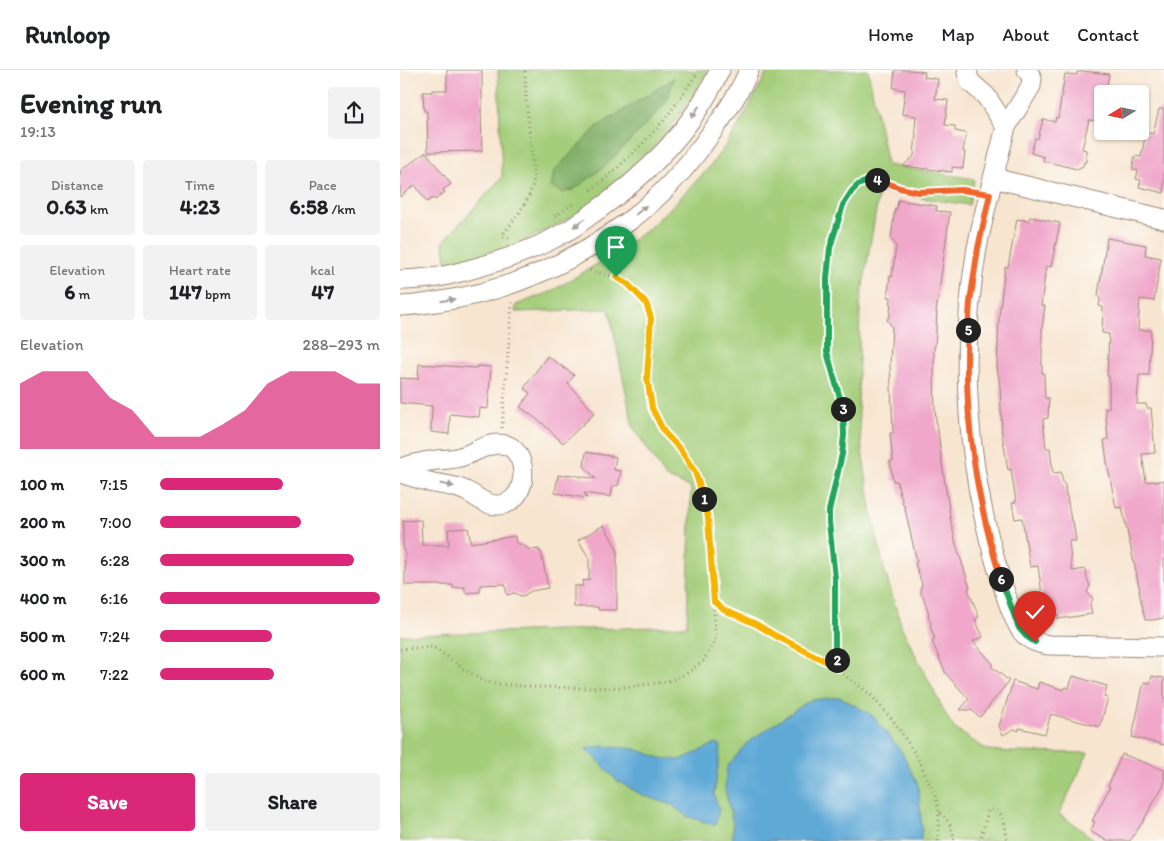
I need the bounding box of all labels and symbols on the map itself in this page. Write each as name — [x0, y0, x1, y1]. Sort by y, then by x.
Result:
north arrow — [1094, 85, 1149, 140]
one-way arrow — [690, 105, 700, 119]
pin: 4 — [864, 168, 890, 192]
one-way arrow — [635, 205, 647, 216]
one-way arrow — [572, 219, 586, 228]
pin — [595, 226, 637, 277]
one-way arrow — [441, 296, 457, 304]
pin: 5 — [956, 318, 980, 342]
pin: 3 — [830, 396, 856, 422]
one-way arrow — [440, 481, 455, 489]
pin: 1 — [692, 486, 716, 512]
pin: 6 — [988, 566, 1014, 592]
pin — [1014, 591, 1056, 642]
pin: 2 — [824, 648, 850, 672]

